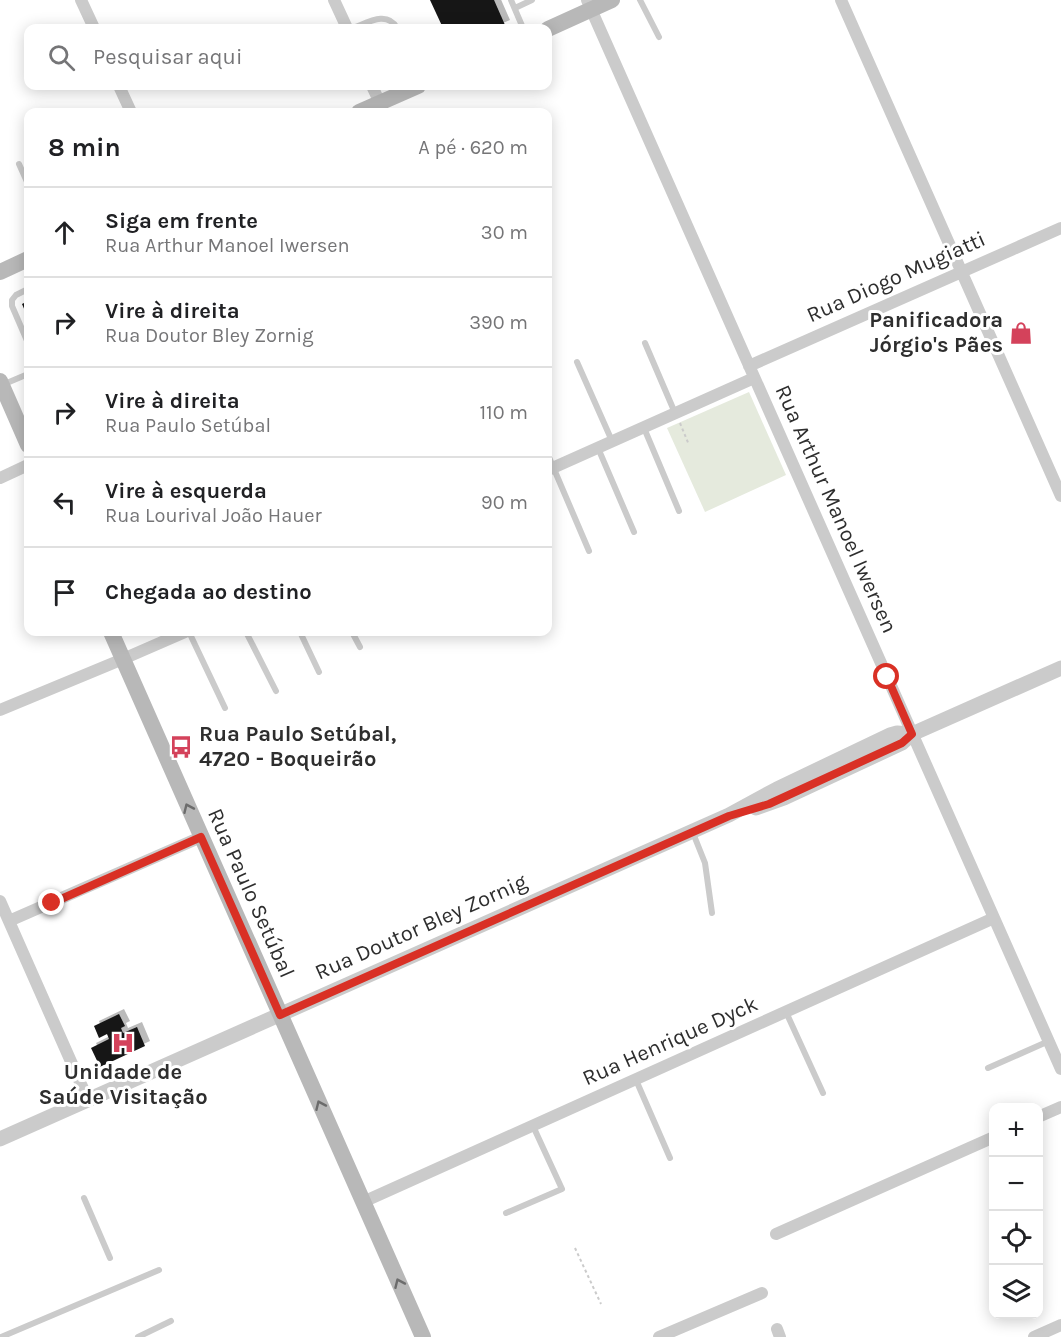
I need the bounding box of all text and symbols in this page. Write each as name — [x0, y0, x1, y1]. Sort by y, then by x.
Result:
search box — [24, 24, 552, 90]
icon: search — [45, 41, 78, 74]
text: Pesquisar aqui — [93, 44, 242, 70]
text: 8 min — [48, 132, 121, 163]
text: A pé · 620 m — [418, 136, 528, 159]
text: Siga em frente — [105, 208, 258, 234]
icon: ahead — [48, 216, 81, 249]
text: 30 m — [481, 221, 528, 244]
street label: Rua Diogo Mugiatti — [803, 226, 989, 328]
text: Rua Arthur Manoel Iwersen — [105, 234, 350, 257]
text: Vire à direita — [105, 298, 240, 324]
icon: right — [48, 306, 81, 339]
place label: Panificadora Jórgio's Pães — [869, 307, 1003, 358]
text: 390 m — [469, 311, 528, 334]
shop icon: Panificadora Jórgio's Pães — [1008, 320, 1034, 346]
text: Rua Doutor Bley Zornig — [105, 324, 313, 347]
street label: Rua Arthur Manoel Iwersen — [769, 381, 903, 637]
text: Vire à direita — [105, 388, 240, 414]
icon: right — [48, 396, 81, 429]
text: 110 m — [479, 401, 528, 424]
text: Rua Paulo Setúbal — [105, 414, 271, 437]
text: Vire à esquerda — [105, 478, 267, 504]
icon: left — [48, 486, 81, 519]
text: 90 m — [481, 491, 528, 514]
text: Rua Lourival João Hauer — [105, 504, 322, 527]
icon: arrive — [48, 576, 81, 609]
text: Chegada ao destino — [105, 579, 312, 605]
route start — [873, 663, 899, 689]
place label: Rua Paulo Setúbal, 4720 - Boqueirão — [199, 721, 396, 772]
bus stop icon: Rua Paulo Setúbal, 4720 - Boqueirão — [168, 734, 194, 760]
one-way arrow — [184, 803, 196, 814]
street label: Rua Paulo Setúbal — [202, 804, 300, 982]
street label: Rua Doutor Bley Zornig — [311, 868, 532, 986]
route end — [38, 889, 64, 915]
street label: Rua Henrique Dyck — [578, 991, 762, 1091]
hospital icon: Unidade de Saúde Visitação — [110, 1030, 136, 1056]
place label: Unidade de Saúde Visitação — [38, 1059, 208, 1110]
one-way arrow — [315, 1101, 327, 1112]
map controls — [989, 1103, 1043, 1319]
button: + — [989, 1103, 1043, 1157]
button: − — [989, 1157, 1043, 1211]
button: locate — [989, 1211, 1043, 1265]
button: layers — [989, 1265, 1043, 1319]
one-way arrow — [394, 1279, 406, 1290]

